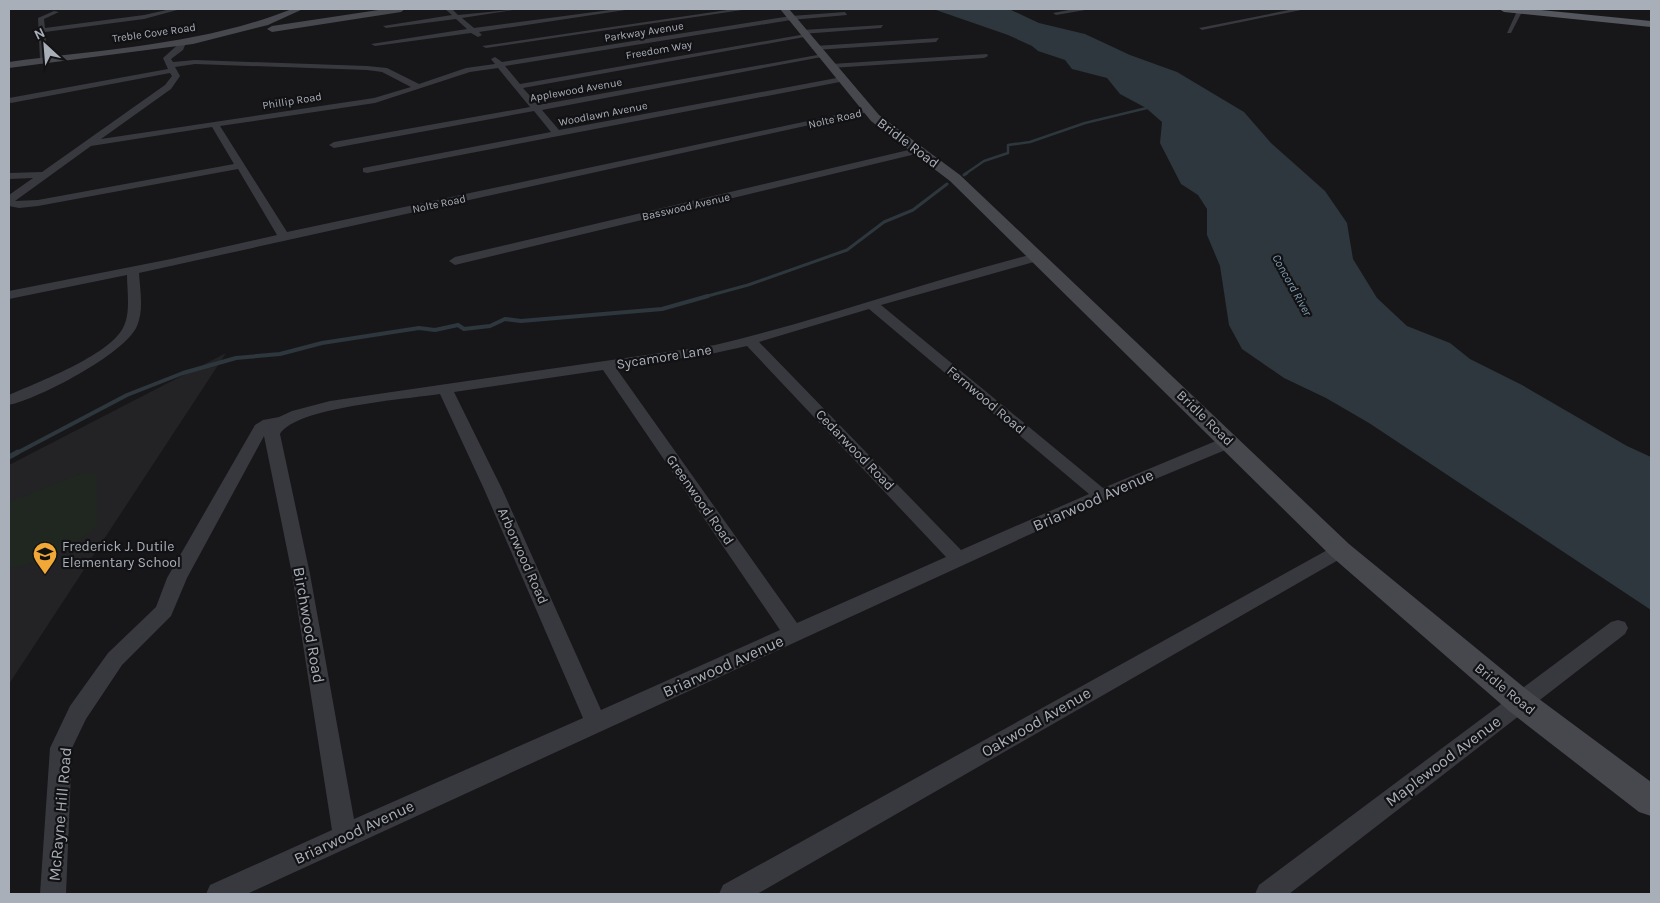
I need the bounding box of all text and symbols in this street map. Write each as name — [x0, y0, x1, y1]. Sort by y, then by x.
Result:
street label: Parkway Avenue — [603, 19, 685, 45]
north arrow — [20, 20, 70, 70]
street label: Treble Cove Road — [111, 21, 197, 45]
text: N — [31, 24, 48, 44]
street label: Freedom Way — [625, 38, 693, 62]
street label: Applewood Avenue — [529, 75, 623, 104]
street label: Phillip Road — [261, 90, 323, 112]
street label: Woodlawn Avenue — [557, 99, 649, 129]
street label: Nolte Road — [807, 107, 863, 131]
street label: Bridle Road — [874, 114, 942, 172]
street label: Basswood Avenue — [641, 190, 732, 223]
street label: Nolte Road — [411, 192, 467, 216]
water label: Concord River — [1269, 252, 1315, 319]
street label: Sycamore Lane — [615, 341, 713, 373]
street label: Fernwood Road — [943, 362, 1029, 438]
street label: Bridle Road — [1173, 387, 1237, 449]
street label: Cedarwood Road — [812, 406, 898, 494]
street label: Greenwood Road — [663, 452, 737, 548]
street label: Briarwood Avenue — [1030, 465, 1156, 535]
street label: Arborwood Road — [494, 505, 552, 607]
place label: Frederick J. Dutile Elementary School — [62, 538, 181, 571]
school or university icon: Frederick J. Dutile Elementary School — [32, 541, 58, 575]
street label: Birchwood Road — [289, 565, 329, 685]
street label: Briarwood Avenue — [660, 631, 786, 701]
street label: Bridle Road — [1471, 659, 1539, 719]
street label: Oakwood Avenue — [978, 683, 1094, 761]
street label: Maplewood Avenue — [1382, 711, 1504, 811]
street label: McRayne Hill Road — [45, 746, 75, 882]
street label: Briarwood Avenue — [291, 796, 417, 868]

